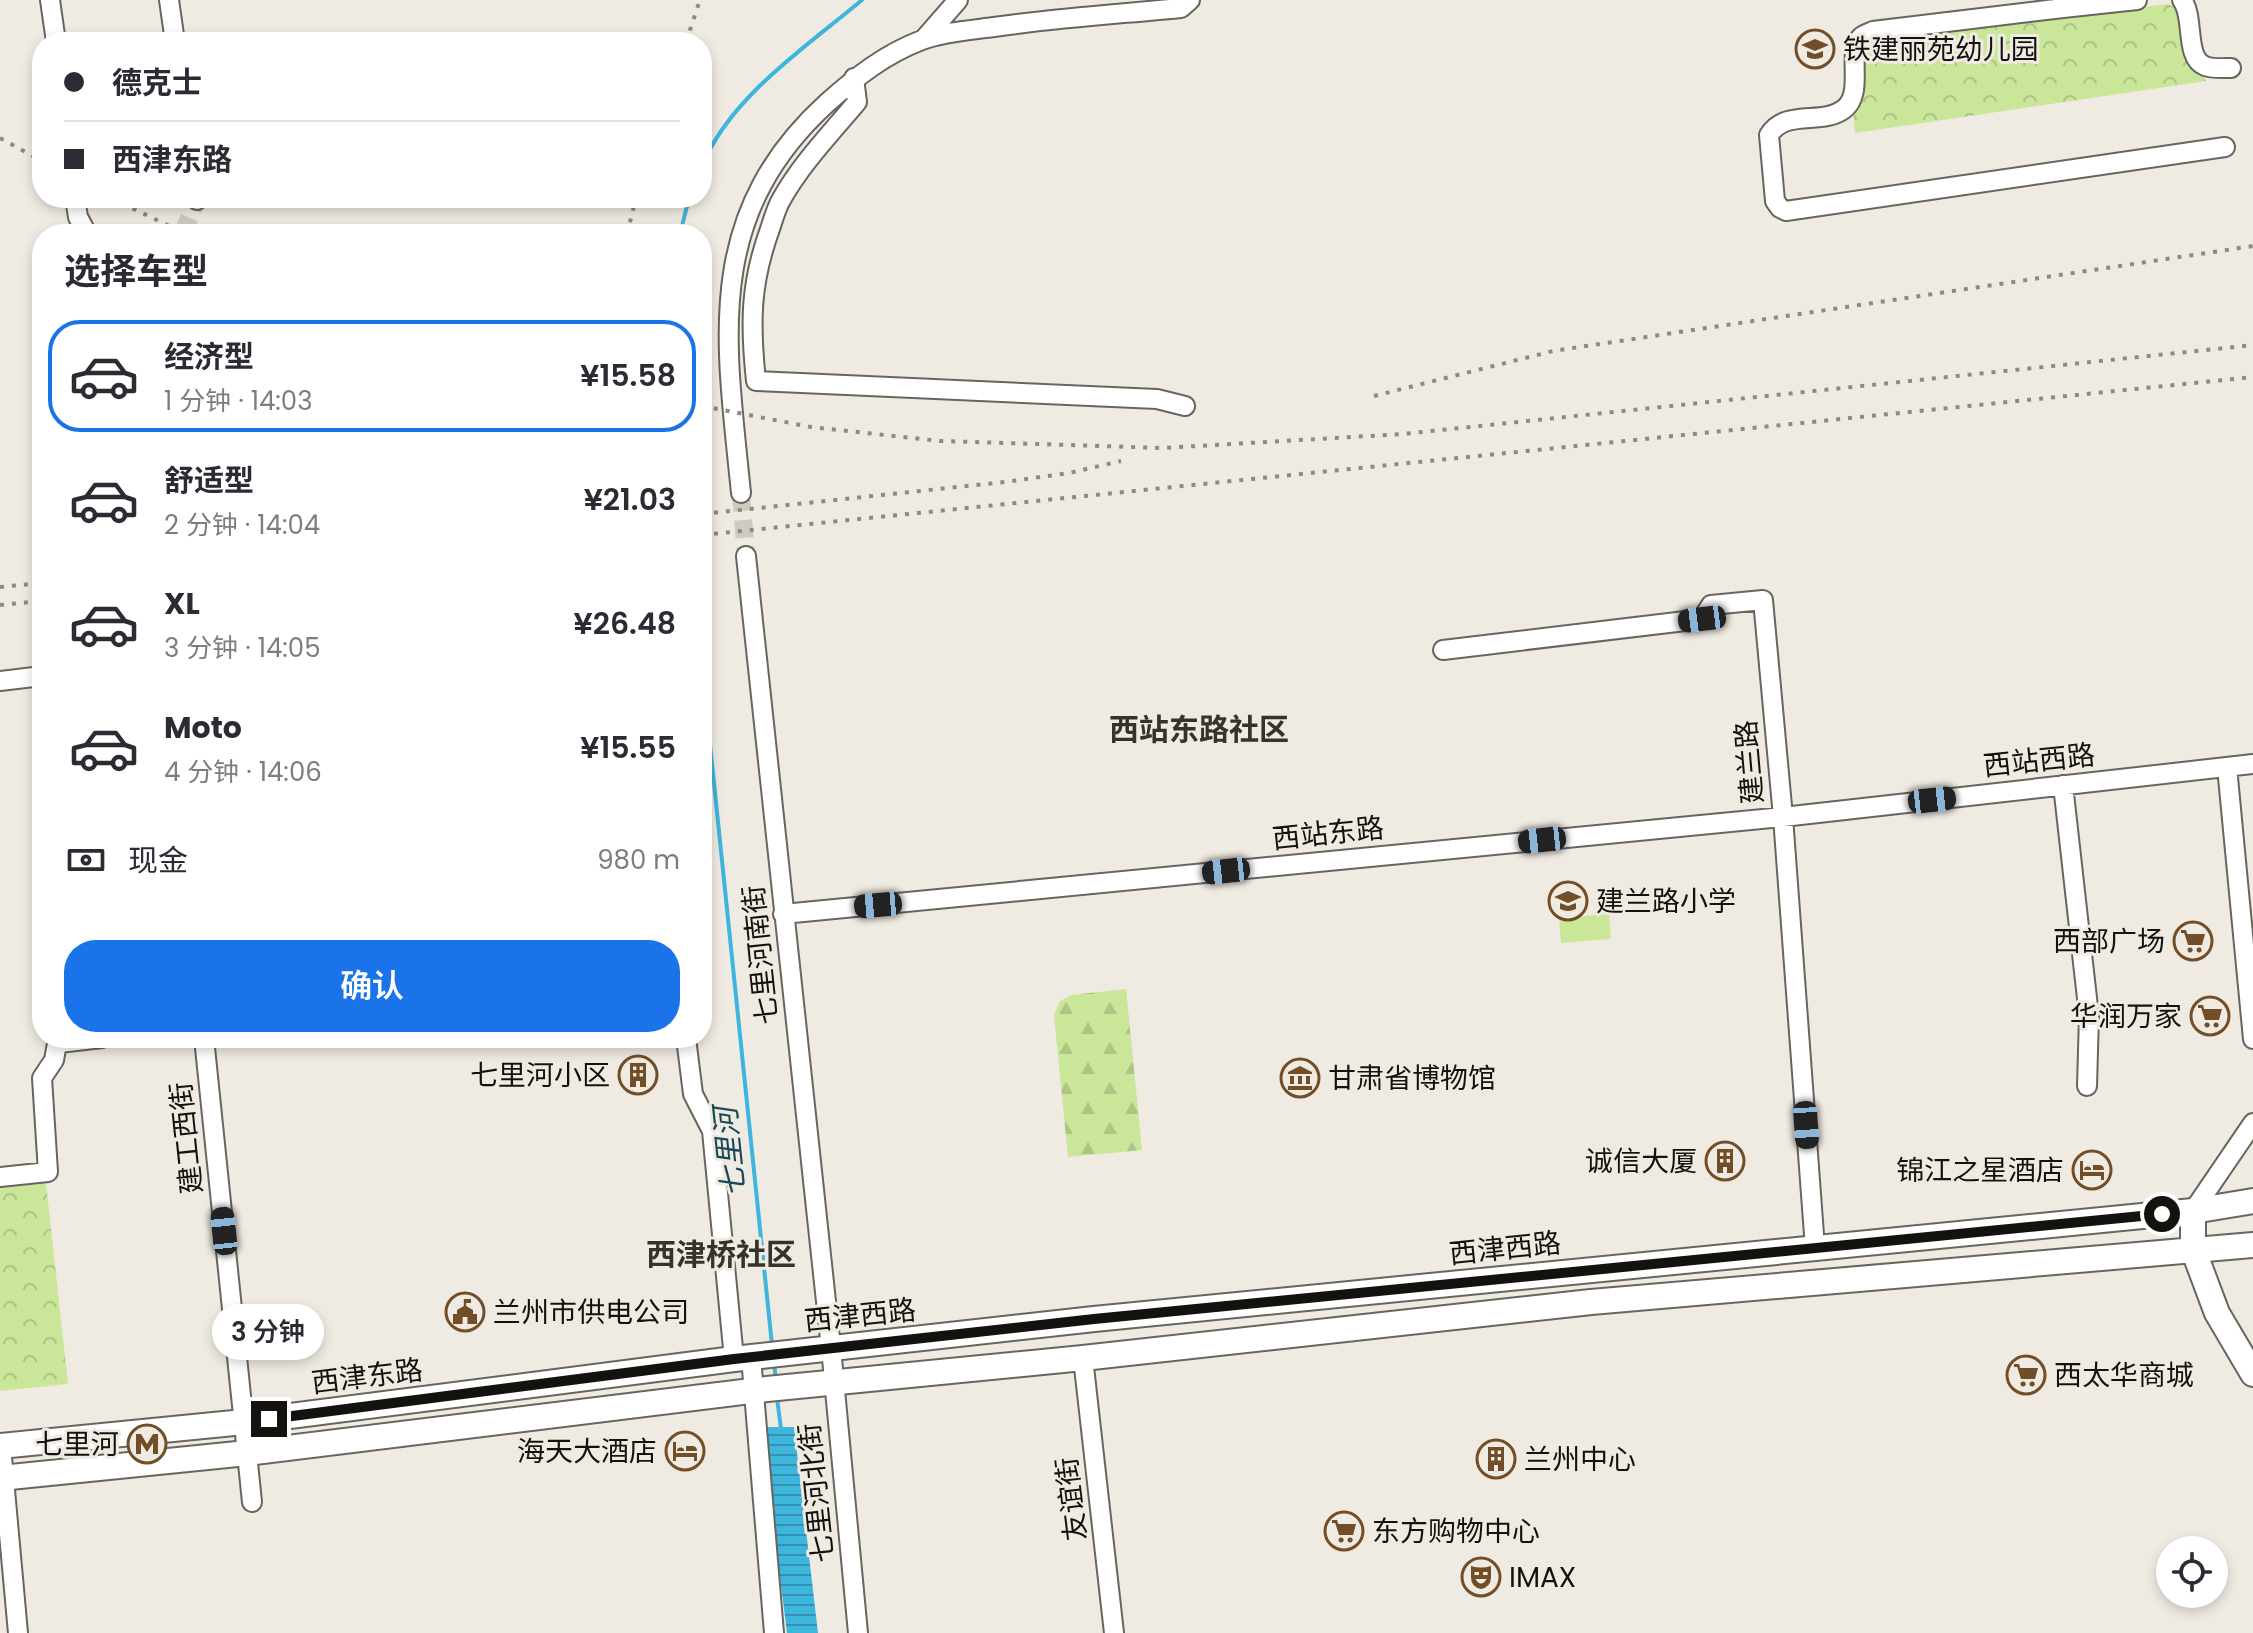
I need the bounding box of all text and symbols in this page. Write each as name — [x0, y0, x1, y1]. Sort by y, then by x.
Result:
school or university icon: 铁建丽苑幼儿园 — [1794, 28, 1836, 70]
place label: 铁建丽苑幼儿园 — [1843, 30, 2039, 69]
text: 德克士 — [112, 61, 202, 104]
text: 西津东路 — [112, 138, 232, 181]
text: 选择车型 — [64, 246, 208, 297]
text: 经济型 — [164, 335, 254, 378]
icon: car — [68, 340, 140, 412]
text: ¥15.58 — [580, 354, 676, 397]
text: 1 分钟 · 14:03 — [164, 383, 313, 419]
text: 舒适型 — [164, 459, 254, 502]
icon: car — [68, 464, 140, 536]
text: ¥21.03 — [584, 478, 676, 521]
text: 2 分钟 · 14:04 — [164, 507, 320, 543]
text: XL — [164, 582, 200, 625]
icon: car — [68, 588, 140, 660]
text: ¥26.48 — [574, 602, 676, 645]
car — [1677, 604, 1727, 634]
text: 3 分钟 · 14:05 — [164, 630, 321, 666]
text: Moto — [164, 706, 242, 749]
district label: 西站东路社区 — [1109, 708, 1289, 751]
icon: car — [68, 712, 140, 784]
street label: 建兰路 — [1726, 718, 1773, 806]
text: ¥15.55 — [580, 726, 676, 769]
street label: 西站西路 — [1981, 735, 2097, 786]
text: 4 分钟 · 14:06 — [164, 754, 322, 790]
car — [1907, 786, 1957, 814]
street label: 西站东路 — [1270, 808, 1386, 859]
car — [1517, 826, 1567, 854]
icon: cash — [64, 838, 108, 882]
text: 现金 — [128, 839, 188, 882]
text: 980 m — [597, 842, 680, 878]
car — [1201, 857, 1251, 885]
school or university icon: 建兰路小学 — [1547, 880, 1589, 922]
place label: 建兰路小学 — [1596, 882, 1736, 921]
street label: 七里河南街 — [734, 883, 787, 1027]
car — [853, 891, 903, 919]
supermarket icon: 西部广场 — [2172, 920, 2214, 962]
place label: 西部广场 — [2053, 922, 2165, 961]
button: 确认 — [64, 940, 680, 1032]
supermarket icon: 华润万家 — [2189, 995, 2231, 1037]
place label: 华润万家 — [2070, 997, 2182, 1036]
building icon: 七里河小区 — [617, 1054, 659, 1096]
place label: 七里河小区 — [470, 1056, 610, 1095]
museum icon: 甘肃省博物馆 — [1279, 1057, 1321, 1099]
place label: 甘肃省博物馆 — [1328, 1059, 1496, 1098]
street label: 建工西街 — [161, 1080, 212, 1196]
water label: 七里河 — [703, 1100, 756, 1199]
car — [1792, 1100, 1820, 1150]
building icon: 诚信大厦 — [1704, 1140, 1746, 1182]
place label: 诚信大厦 — [1585, 1142, 1697, 1181]
hotel icon: 锦江之星酒店 — [2071, 1149, 2113, 1191]
place label: 锦江之星酒店 — [1896, 1151, 2064, 1190]
route start — [2144, 1196, 2180, 1232]
car — [210, 1206, 238, 1256]
street label: 西津西路 — [1447, 1223, 1563, 1274]
district label: 西津桥社区 — [646, 1233, 796, 1276]
street label: 西津西路 — [802, 1290, 918, 1341]
public building icon: 兰州市供电公司 — [444, 1291, 486, 1333]
place label: 兰州市供电公司 — [493, 1293, 689, 1332]
callout: 3 分钟 — [213, 1303, 325, 1359]
text: 3 分钟 — [231, 1314, 305, 1350]
street label: 西津东路 — [309, 1350, 425, 1403]
supermarket icon: 西太华商城 — [2005, 1354, 2047, 1396]
place label: 西太华商城 — [2054, 1356, 2194, 1395]
route end — [251, 1401, 287, 1437]
street label: 七里河北街 — [790, 1421, 843, 1565]
metro station icon: 七里河 — [126, 1423, 168, 1465]
place label: 七里河 — [35, 1425, 119, 1464]
hotel icon: 海天大酒店 — [664, 1430, 706, 1472]
place label: 海天大酒店 — [517, 1432, 657, 1471]
building icon: 兰州中心 — [1475, 1438, 1517, 1480]
place label: 兰州中心 — [1524, 1440, 1636, 1479]
street label: 友谊街 — [1047, 1455, 1096, 1543]
supermarket icon: 东方购物中心 — [1323, 1510, 1365, 1552]
place label: 东方购物中心 — [1372, 1512, 1540, 1551]
map controls — [2156, 1536, 2228, 1608]
button: locate — [2156, 1536, 2228, 1608]
theatre icon: IMAX — [1460, 1556, 1502, 1598]
place label: IMAX — [1509, 1558, 1576, 1597]

